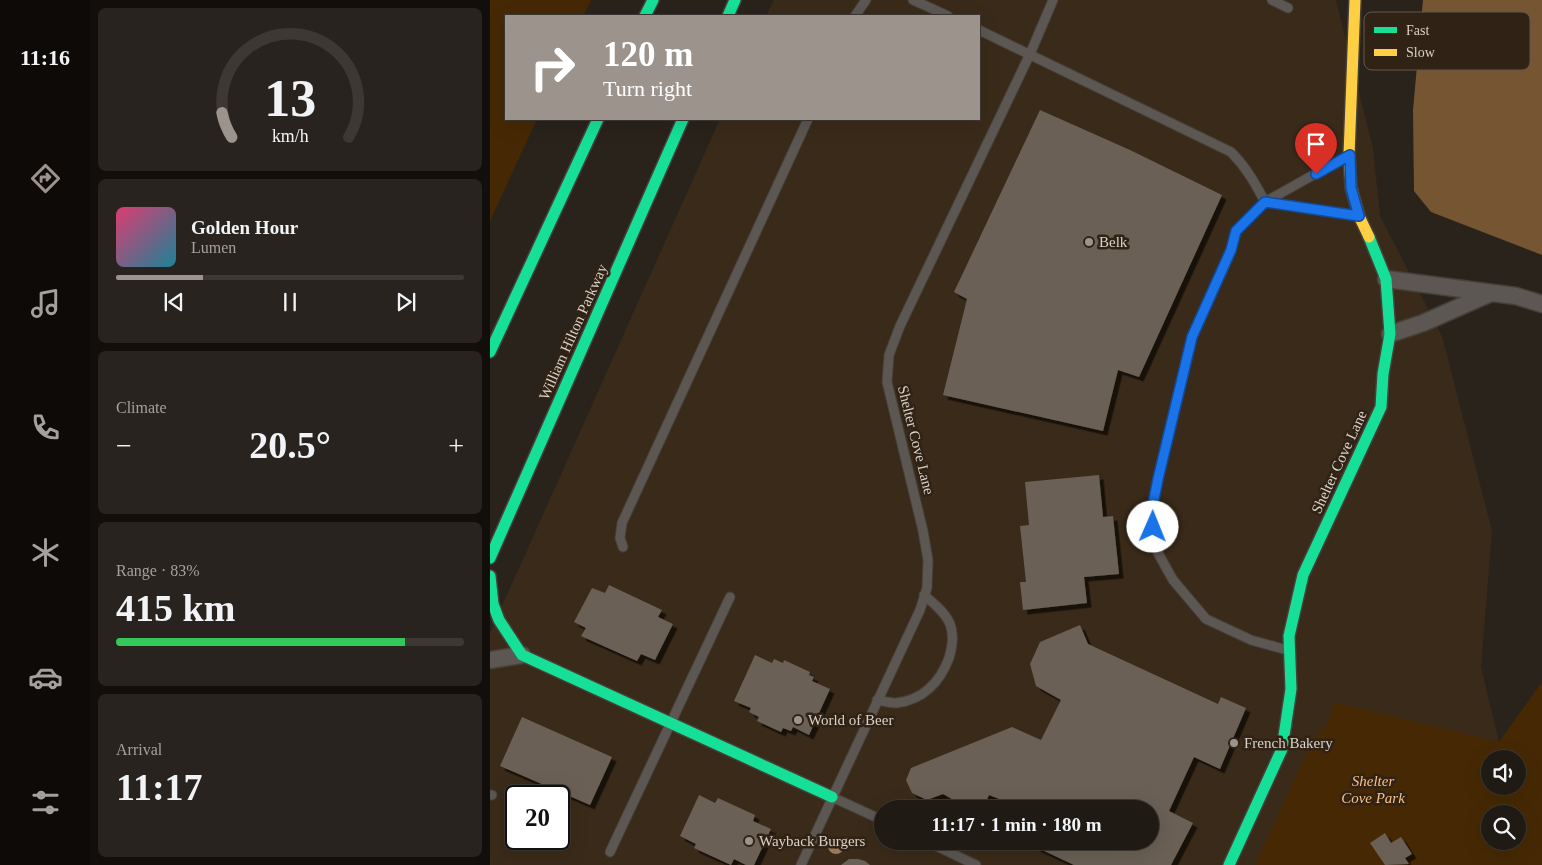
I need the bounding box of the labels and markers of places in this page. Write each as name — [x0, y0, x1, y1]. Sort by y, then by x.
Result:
pin — [1295, 123, 1337, 174]
place label: Belk — [1099, 234, 1128, 250]
marker: Belk — [1083, 236, 1095, 248]
place label: World of Beer — [808, 712, 893, 728]
marker: World of Beer — [792, 714, 804, 726]
place label: French Bakery — [1244, 735, 1333, 751]
marker: French Bakery — [1228, 737, 1240, 749]
place label: Wayback Burgers — [759, 833, 866, 849]
marker: Wayback Burgers — [743, 835, 755, 847]

